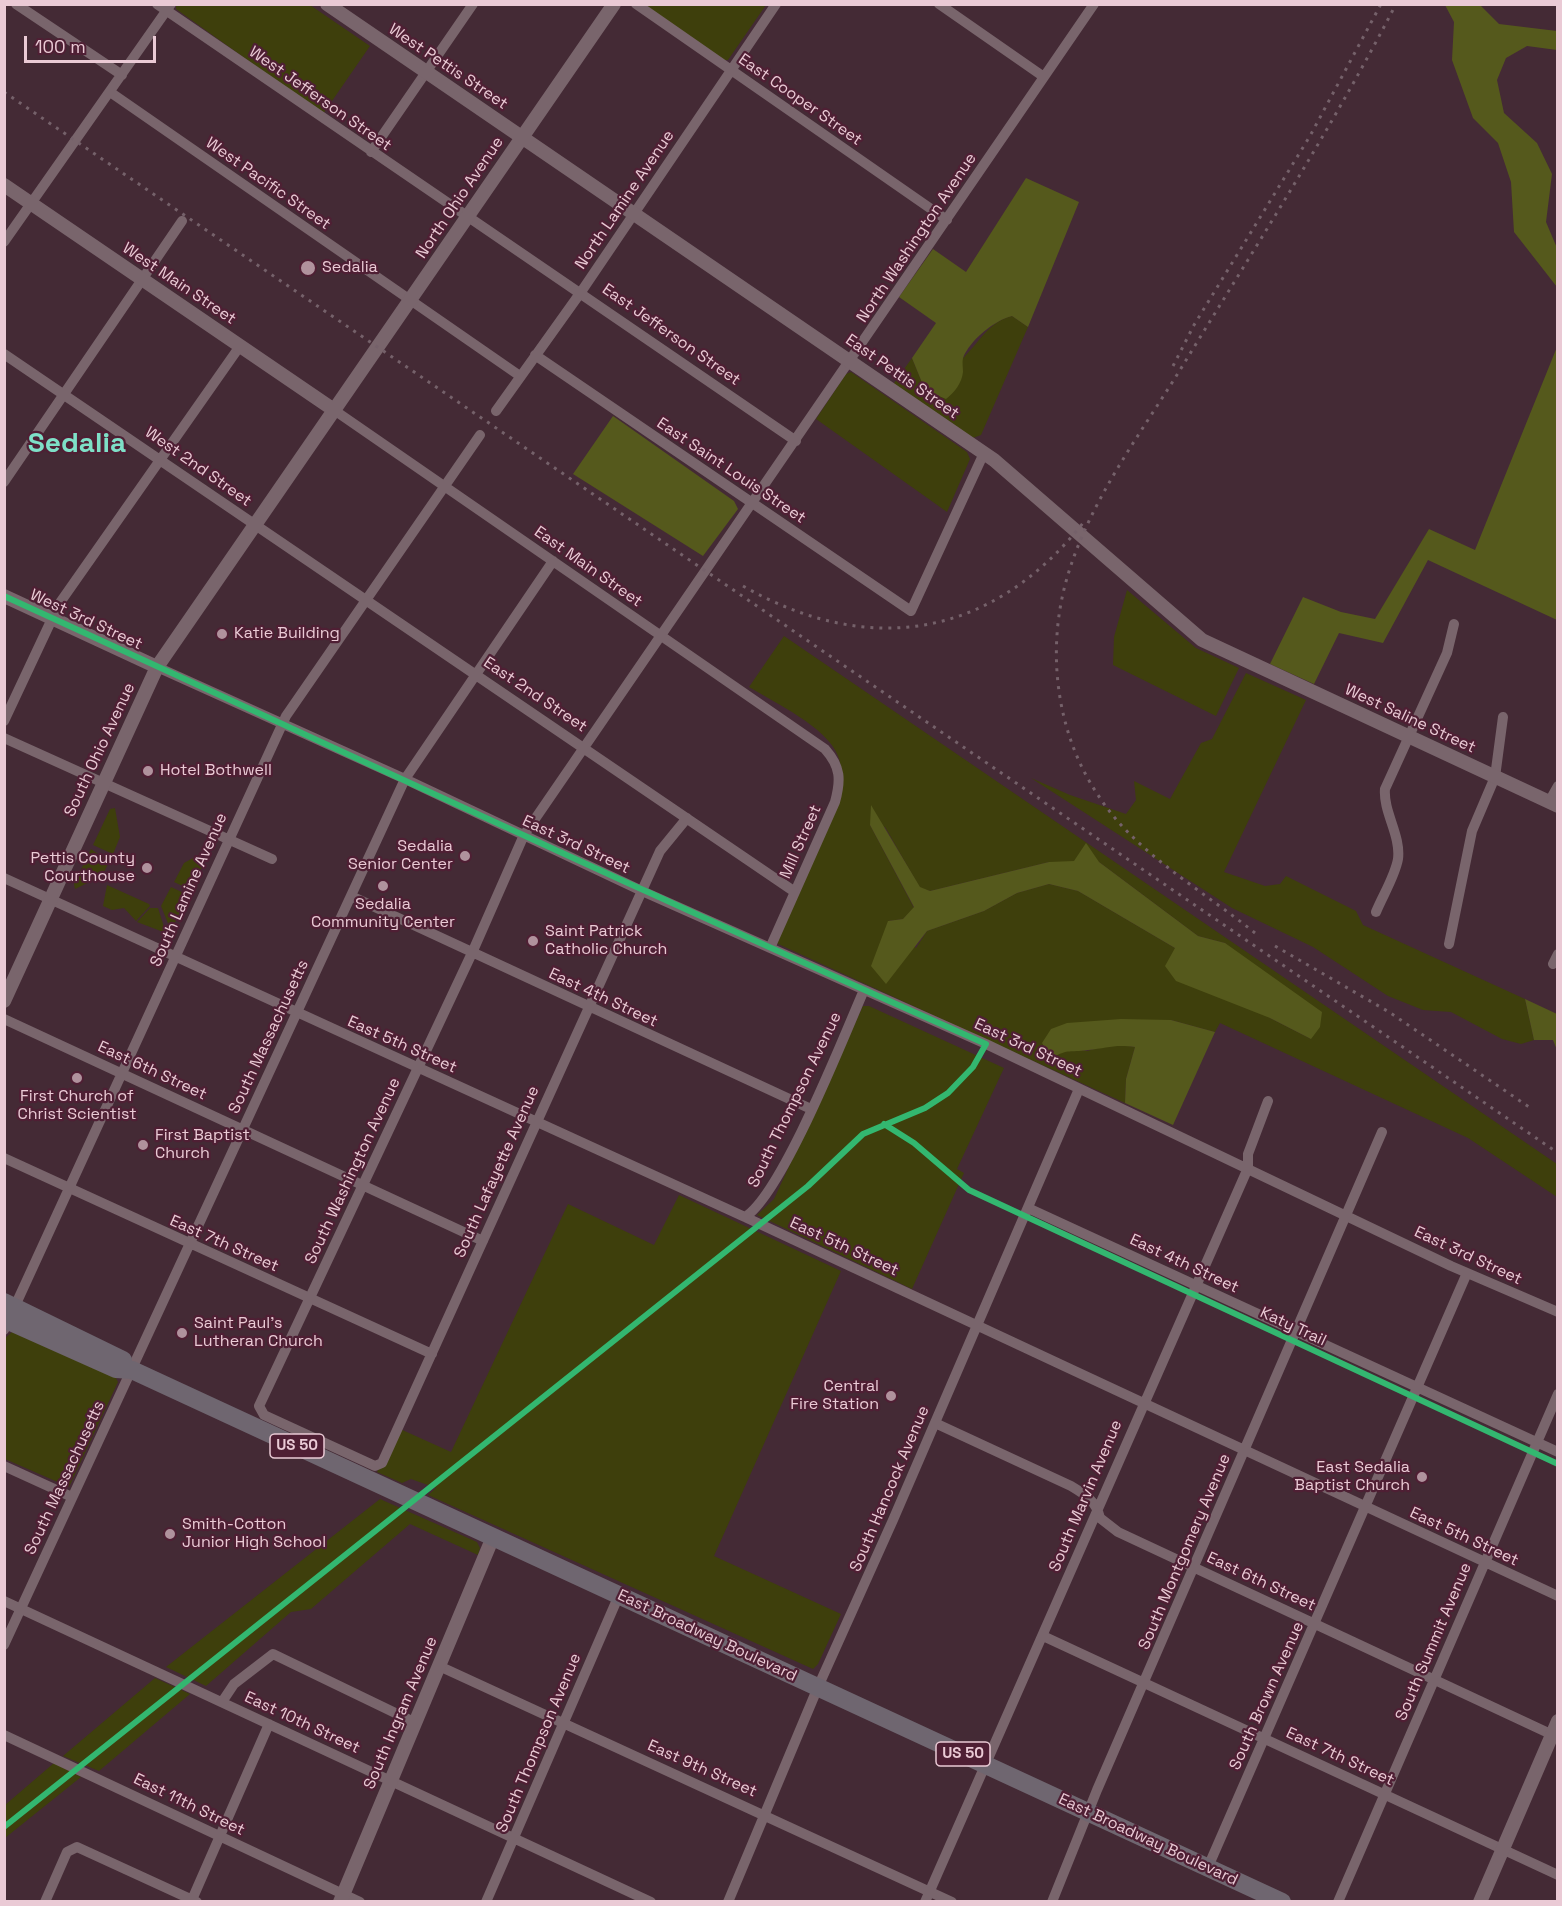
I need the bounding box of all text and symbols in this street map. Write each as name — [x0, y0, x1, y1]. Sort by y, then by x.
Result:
street label: West Pettis Street — [385, 20, 511, 114]
scale bar — [27, 24, 159, 62]
text: 100 m — [35, 35, 86, 58]
street label: West Jefferson Street — [245, 43, 395, 155]
street label: East Cooper Street — [734, 50, 866, 150]
street label: North Lamine Avenue — [571, 127, 679, 273]
street label: North Ohio Avenue — [412, 133, 508, 263]
street label: West Pacific Street — [202, 134, 334, 234]
street label: North Washington Avenue — [853, 150, 981, 326]
street label: West Main Street — [119, 239, 239, 329]
place label: Sedalia — [322, 258, 378, 278]
marker: Sedalia — [299, 259, 317, 277]
street label: East Jefferson Street — [598, 280, 744, 390]
street label: East Pettis Street — [841, 331, 963, 423]
street label: East Saint Louis Street — [653, 414, 809, 528]
street label: West 2nd Street — [141, 423, 255, 511]
district label: Sedalia — [28, 427, 126, 461]
street label: East Main Street — [530, 523, 646, 611]
street label: West 3rd Street — [27, 586, 145, 654]
place label: Katie Building — [234, 624, 340, 644]
marker: Katie Building — [215, 627, 229, 641]
street label: East 2nd Street — [480, 653, 590, 737]
street label: South Ohio Avenue — [61, 680, 139, 820]
street label: West Saline Street — [1342, 680, 1478, 758]
place label: Hotel Bothwell — [160, 761, 272, 781]
marker: Hotel Bothwell — [141, 764, 155, 778]
street label: Mill Street — [776, 802, 826, 882]
street label: South Lamine Avenue — [146, 810, 232, 970]
street label: East 3rd Street — [519, 812, 633, 878]
place label: Sedalia Senior Center — [348, 837, 453, 875]
place label: Pettis County Courthouse — [31, 849, 135, 887]
marker: Sedalia Senior Center — [458, 849, 472, 863]
marker: Pettis County Courthouse — [140, 861, 154, 875]
marker: Sedalia Community Center — [376, 879, 390, 893]
place label: Sedalia Community Center — [311, 895, 455, 933]
place label: Saint Patrick Catholic Church — [545, 922, 667, 960]
marker: Saint Patrick Catholic Church — [526, 934, 540, 948]
street label: South Massachusetts — [225, 957, 313, 1117]
street label: East 4th Street — [545, 964, 661, 1032]
street label: South Thompson Avenue — [744, 1009, 846, 1191]
street label: East 5th Street — [344, 1012, 460, 1078]
street label: East 3rd Street — [971, 1015, 1085, 1081]
street label: East 6th Street — [95, 1037, 209, 1105]
marker: First Church of Christ Scientist — [70, 1071, 84, 1085]
street label: South Washington Avenue — [301, 1075, 405, 1267]
street label: South Lafayette Avenue — [450, 1083, 544, 1261]
place label: First Church of Christ Scientist — [18, 1087, 136, 1125]
place label: First Baptist Church — [155, 1126, 250, 1164]
marker: First Baptist Church — [136, 1138, 150, 1152]
street label: East 7th Street — [167, 1211, 281, 1277]
street label: East 5th Street — [787, 1213, 901, 1281]
street label: East 3rd Street — [1411, 1223, 1525, 1289]
street label: East 4th Street — [1126, 1230, 1242, 1298]
street label: Katy Trail — [1257, 1303, 1329, 1351]
place label: Saint Paul's Lutheran Church — [194, 1314, 323, 1352]
marker: Saint Paul's Lutheran Church — [175, 1326, 189, 1340]
place label: Central Fire Station — [790, 1377, 879, 1415]
marker: Central Fire Station — [884, 1389, 898, 1403]
street label: South Massachusetts — [21, 1398, 109, 1558]
street label: South Hancock Avenue — [846, 1403, 934, 1575]
street label: South Marvin Avenue — [1045, 1417, 1127, 1575]
road number: US 50 — [270, 1434, 324, 1458]
street label: South Montgomery Avenue — [1135, 1451, 1235, 1653]
place label: East Sedalia Baptist Church — [1294, 1458, 1410, 1496]
marker: East Sedalia Baptist Church — [1415, 1470, 1429, 1484]
street label: East 5th Street — [1407, 1503, 1521, 1571]
place label: Smith-Cotton Junior High School — [182, 1515, 326, 1553]
marker: Smith-Cotton Junior High School — [163, 1527, 177, 1541]
street label: East 6th Street — [1204, 1548, 1318, 1616]
street label: South Summit Avenue — [1392, 1560, 1476, 1724]
street label: East Broadway Boulevard — [614, 1586, 800, 1686]
street label: South Brown Avenue — [1226, 1619, 1308, 1773]
street label: South Ingram Avenue — [360, 1634, 442, 1792]
street label: South Thompson Avenue — [493, 1651, 585, 1835]
street label: East 10th Street — [241, 1688, 363, 1758]
street label: East 7th Street — [1283, 1724, 1397, 1790]
street label: East 9th Street — [644, 1736, 760, 1802]
road number: US 50 — [936, 1742, 990, 1766]
street label: East 11th Street — [130, 1770, 248, 1840]
street label: East Broadway Boulevard — [1055, 1790, 1241, 1890]

